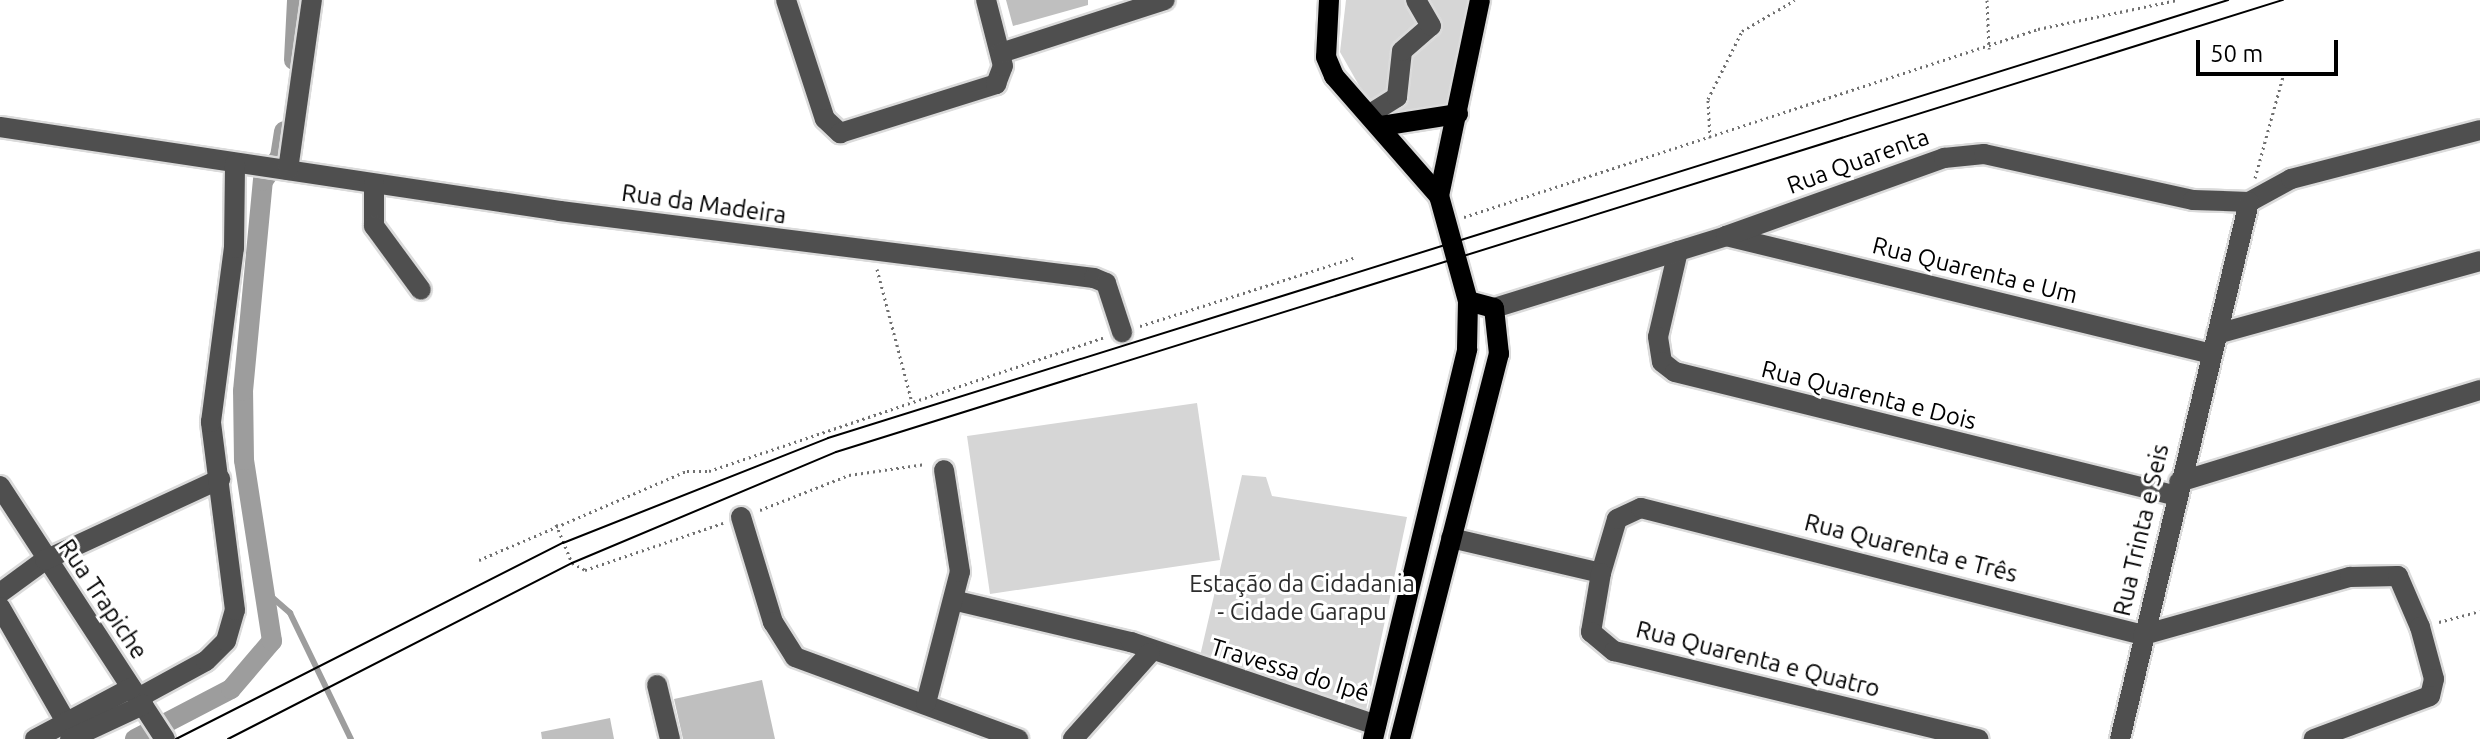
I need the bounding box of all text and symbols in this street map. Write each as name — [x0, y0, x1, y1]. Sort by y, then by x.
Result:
scale bar — [2200, 24, 2342, 74]
text: 50 m — [2210, 40, 2263, 67]
street label: Rua Quarenta — [1783, 122, 1933, 200]
street label: Rua da Madeira — [620, 178, 788, 230]
street label: Rua Quarenta e Um — [1870, 231, 2080, 309]
street label: Rua Quarenta e Dois — [1759, 354, 1979, 436]
street label: Rua Trinta e Seis — [2107, 441, 2175, 619]
street label: Rua Quarenta e Três — [1802, 508, 2020, 588]
street label: Rua Trapiche — [52, 534, 154, 664]
park label: Estação da Cidadania - Cidade Garapu — [1189, 570, 1415, 626]
street label: Rua Quarenta e Quatro — [1633, 615, 1883, 703]
street label: Travessa do Ipê — [1207, 632, 1373, 708]

